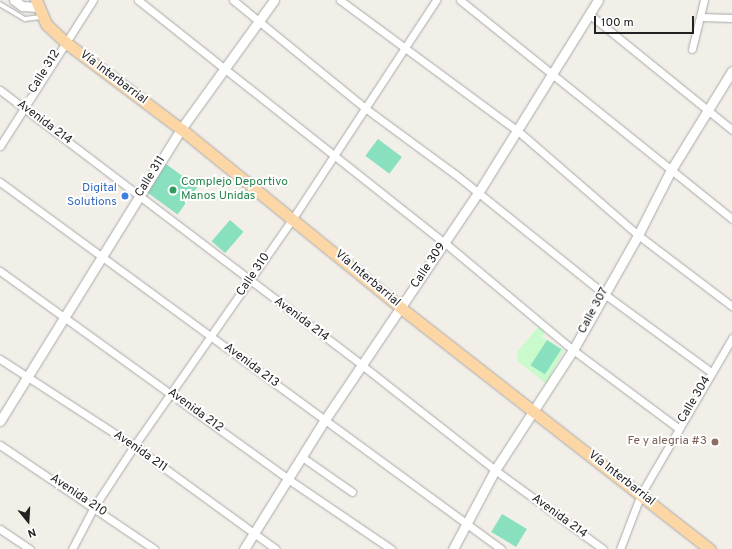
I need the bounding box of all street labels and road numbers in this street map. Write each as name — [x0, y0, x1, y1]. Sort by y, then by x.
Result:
street label: Calle 312 — [26, 48, 64, 96]
street label: Vía Interbarrial — [76, 48, 150, 108]
street label: Avenida 214 — [14, 98, 74, 148]
street label: Calle 311 — [133, 154, 169, 200]
street label: Calle 309 — [409, 241, 449, 291]
street label: Vía Interbarrial — [331, 248, 403, 310]
street label: Calle 310 — [234, 251, 274, 299]
street label: Calle 307 — [576, 285, 612, 337]
street label: Avenida 214 — [271, 295, 331, 345]
street label: Avenida 213 — [221, 341, 281, 391]
street label: Calle 304 — [675, 374, 715, 426]
street label: Avenida 212 — [164, 386, 226, 436]
street label: Avenida 211 — [110, 428, 170, 476]
street label: Vía Interbarrial — [585, 448, 657, 510]
street label: Avenida 210 — [47, 472, 109, 520]
street label: Avenida 214 — [529, 492, 589, 542]

